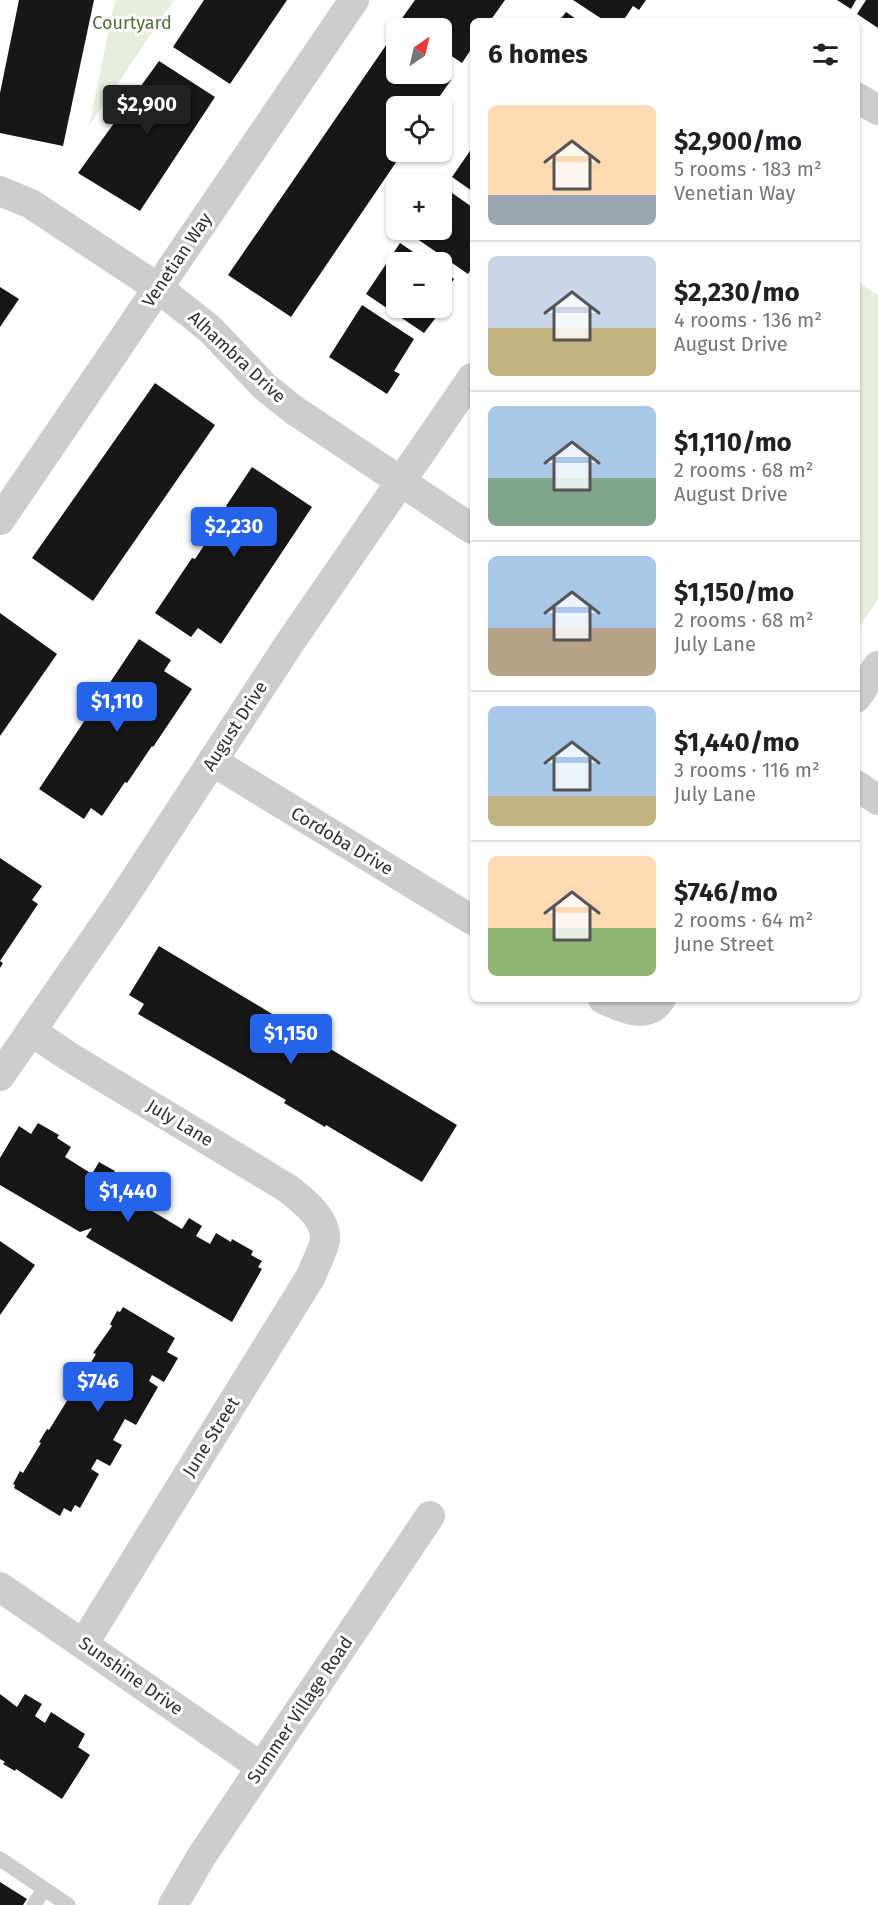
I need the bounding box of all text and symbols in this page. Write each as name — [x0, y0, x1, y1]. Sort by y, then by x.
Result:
park label: Courtyard — [92, 12, 172, 34]
north arrow — [386, 18, 452, 84]
map controls — [386, 18, 452, 318]
icon: filters — [809, 38, 842, 71]
text: 6 homes — [488, 39, 588, 70]
pin: $2,900 — [98, 85, 196, 136]
text: $2,900 — [117, 92, 177, 116]
button: locate — [386, 96, 452, 162]
text: $2,900/mo — [674, 126, 802, 157]
icon: home — [536, 129, 608, 201]
text: 5 rooms · 183 m² — [674, 157, 822, 181]
button: + — [386, 174, 452, 240]
text: Venetian Way — [674, 181, 795, 205]
street label: Venetian Way — [137, 209, 217, 311]
button: − — [386, 252, 452, 318]
text: $2,230/mo — [674, 277, 800, 308]
icon: home — [536, 280, 608, 352]
street label: Alhambra Drive — [184, 306, 290, 408]
text: 4 rooms · 136 m² — [674, 308, 822, 332]
text: August Drive — [674, 332, 788, 356]
text: $1,110/mo — [674, 427, 792, 458]
icon: home — [536, 430, 608, 502]
text: 2 rooms · 68 m² — [674, 458, 814, 482]
text: August Drive — [674, 482, 788, 506]
pin: $2,230 — [185, 507, 283, 558]
text: $2,230 — [205, 514, 263, 538]
text: $1,150/mo — [674, 577, 794, 608]
icon: home — [536, 580, 608, 652]
text: 2 rooms · 68 m² — [674, 608, 814, 632]
text: July Lane — [674, 632, 756, 656]
street label: August Drive — [198, 677, 272, 775]
pin: $1,110 — [68, 682, 166, 733]
text: $1,110 — [91, 689, 143, 713]
text: $1,440/mo — [674, 727, 800, 758]
icon: home — [536, 730, 608, 802]
text: 3 rooms · 116 m² — [674, 758, 820, 782]
text: July Lane — [674, 782, 756, 806]
street label: Cordoba Drive — [287, 802, 397, 880]
text: $746/mo — [674, 877, 778, 908]
icon: home — [536, 880, 608, 952]
text: 2 rooms · 64 m² — [674, 908, 813, 932]
text: June Street — [674, 932, 774, 956]
pin: $1,150 — [242, 1014, 340, 1065]
text: $1,150 — [264, 1021, 318, 1045]
street label: July Lane — [143, 1095, 217, 1151]
pin: $1,440 — [79, 1172, 177, 1223]
text: $1,440 — [99, 1179, 157, 1203]
pin: $746 — [62, 1362, 134, 1413]
text: $746 — [77, 1369, 119, 1393]
street label: June Street — [178, 1393, 244, 1481]
street label: Sunshine Drive — [75, 1632, 187, 1720]
street label: Summer Village Road — [243, 1632, 357, 1788]

